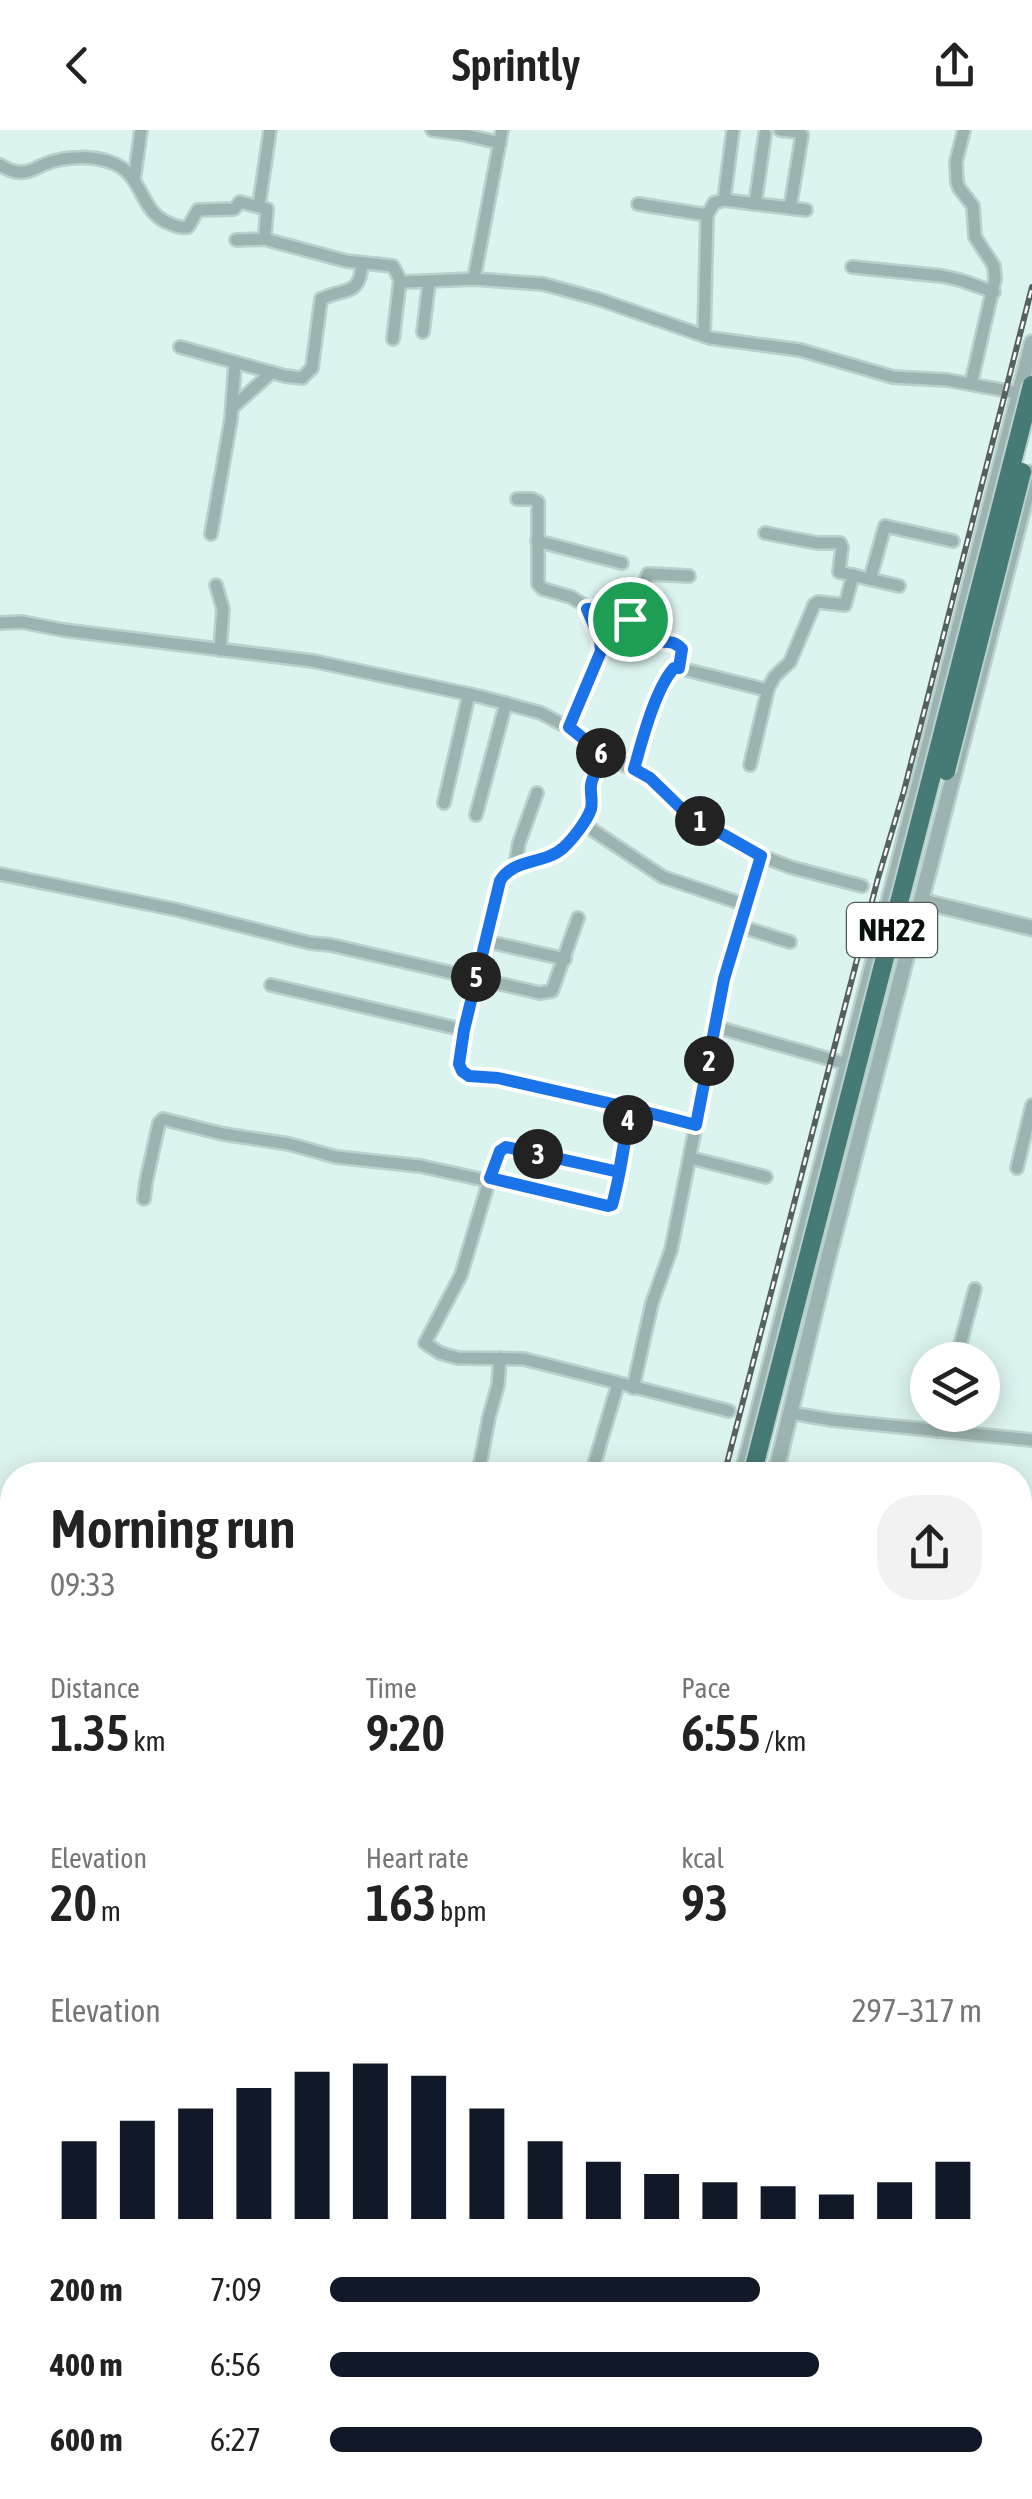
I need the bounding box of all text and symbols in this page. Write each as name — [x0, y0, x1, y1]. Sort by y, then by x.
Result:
icon: back — [50, 38, 105, 93]
icon: share — [927, 38, 982, 93]
text: Sprintly — [452, 39, 580, 91]
pin — [588, 577, 673, 662]
icon: arrive — [603, 592, 658, 647]
pin: 6 — [576, 728, 626, 778]
text: 6 — [594, 737, 608, 769]
pin: 1 — [675, 796, 725, 846]
text: 1 — [693, 805, 707, 837]
road number: NH22 — [847, 903, 937, 957]
pin: 5 — [451, 952, 501, 1002]
text: 5 — [469, 961, 483, 993]
pin: 2 — [684, 1036, 734, 1086]
text: 2 — [702, 1045, 716, 1077]
pin: 4 — [603, 1095, 653, 1145]
text: 4 — [621, 1104, 635, 1136]
pin: 3 — [513, 1129, 563, 1179]
text: 3 — [531, 1138, 545, 1170]
map controls — [910, 1342, 1000, 1432]
button: layers — [910, 1342, 1000, 1432]
button: share — [877, 1495, 982, 1600]
text: Morning run — [50, 1497, 296, 1560]
text: 09:33 — [50, 1566, 116, 1603]
text: Distance — [50, 1672, 140, 1704]
text: Time — [366, 1672, 417, 1704]
text: Pace — [681, 1672, 731, 1704]
text: 1.35 — [50, 1704, 129, 1762]
text: 9:20 — [366, 1704, 445, 1762]
text: 6:55 — [681, 1704, 761, 1762]
text: km — [129, 1725, 166, 1757]
text: /km — [761, 1725, 807, 1757]
text: Elevation — [50, 1842, 147, 1874]
text: Heart rate — [366, 1842, 469, 1874]
text: kcal — [681, 1842, 724, 1874]
text: 20 — [50, 1874, 97, 1932]
text: 163 — [366, 1874, 436, 1932]
text: 93 — [681, 1874, 728, 1932]
text: m — [97, 1895, 121, 1927]
text: bpm — [436, 1895, 487, 1927]
text: Elevation — [50, 1992, 161, 2029]
text: 297–317 m — [852, 1992, 982, 2029]
text: 200 m — [50, 2271, 123, 2308]
text: 7:09 — [210, 2271, 261, 2308]
text: 400 m — [50, 2346, 123, 2383]
text: 6:56 — [210, 2346, 261, 2383]
text: 600 m — [50, 2421, 123, 2458]
text: 6:27 — [210, 2421, 261, 2458]

